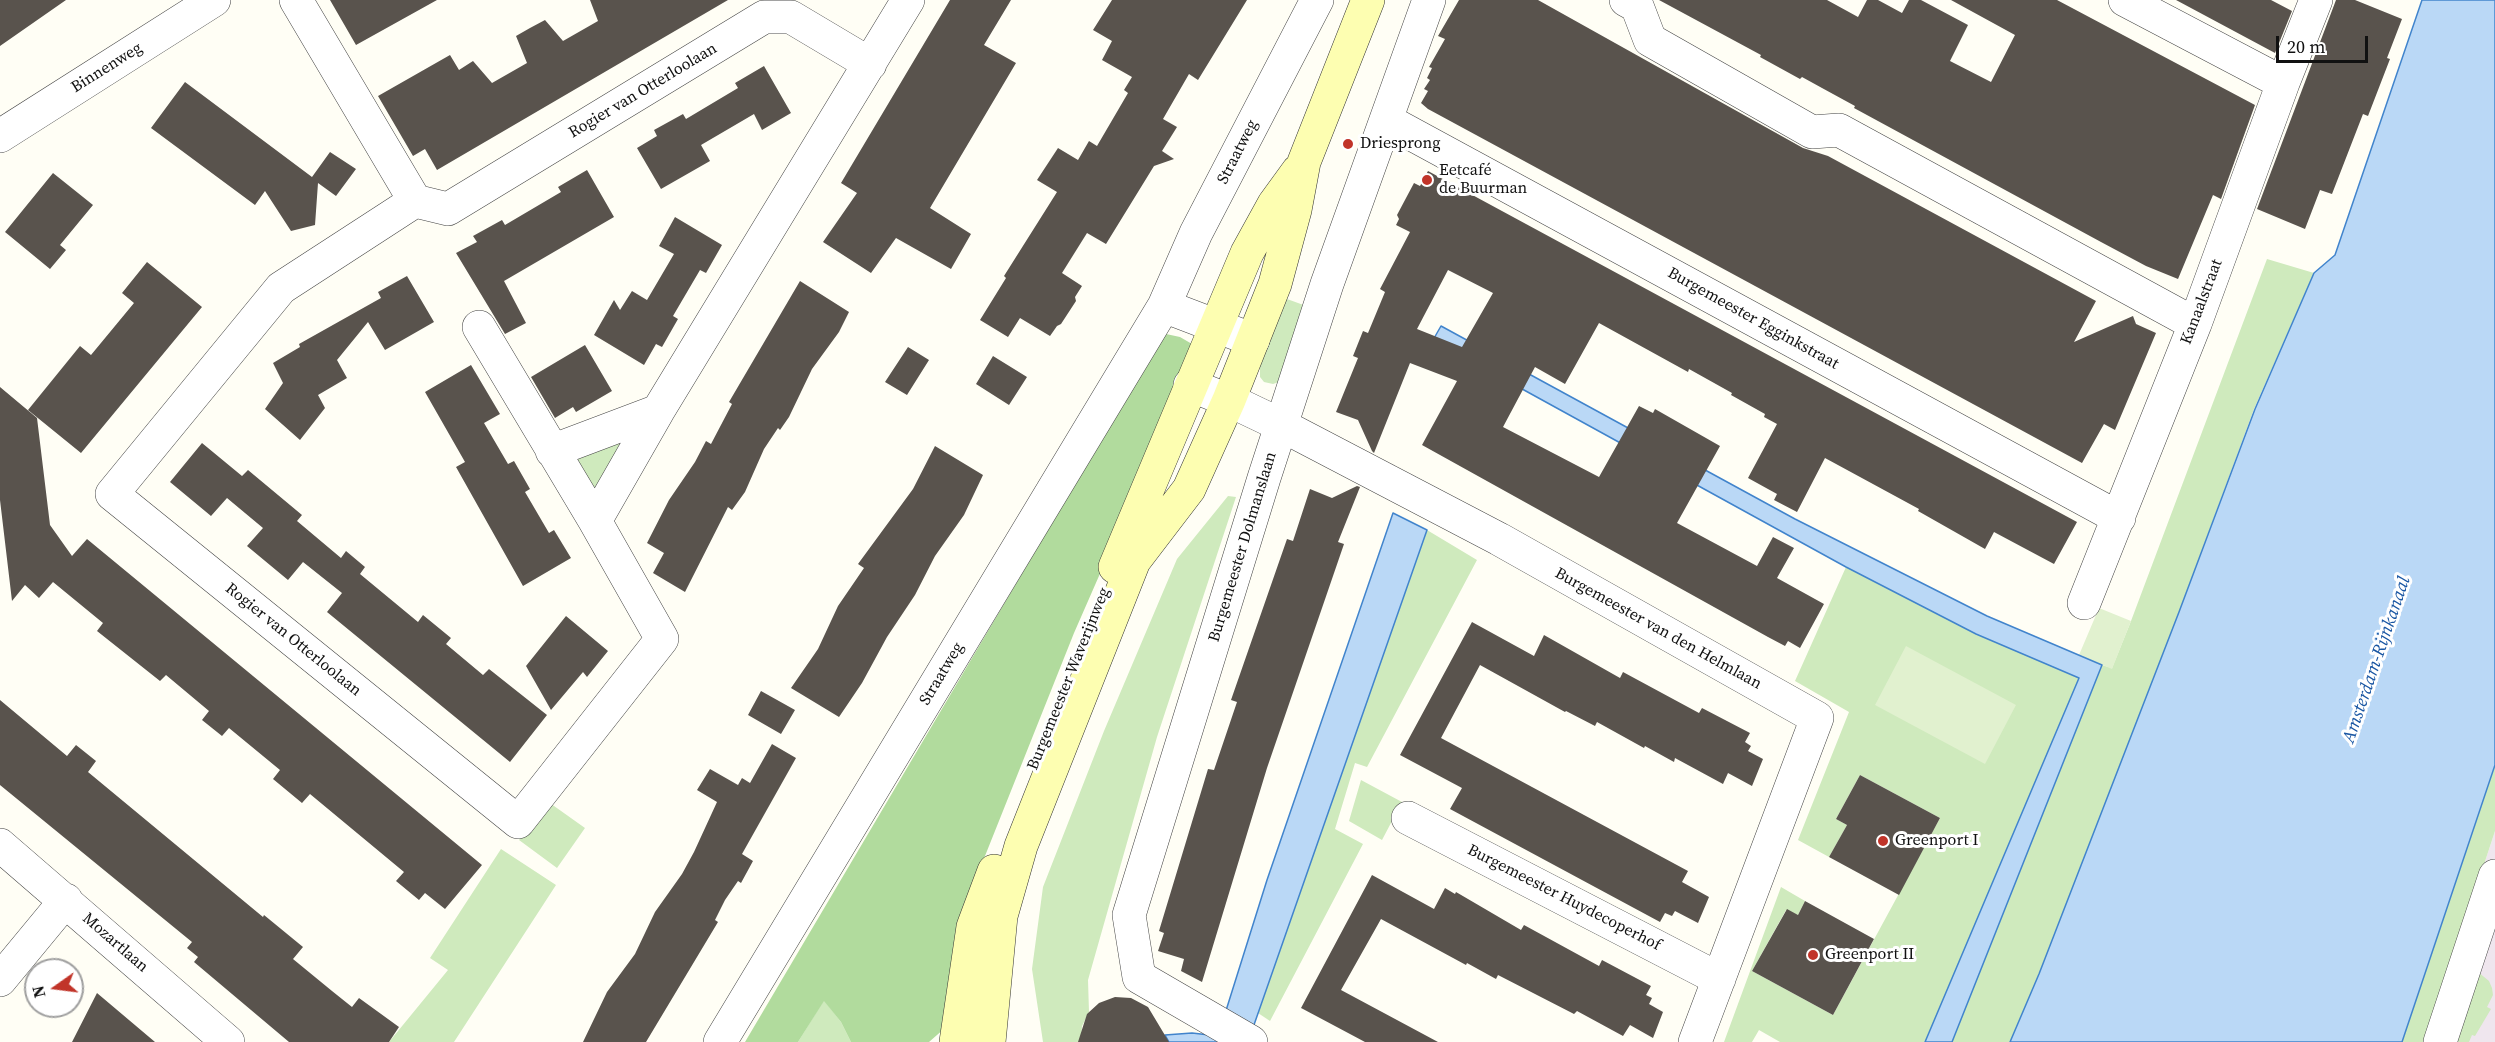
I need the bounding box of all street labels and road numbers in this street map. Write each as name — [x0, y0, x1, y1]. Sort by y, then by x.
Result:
street label: Binnenweg — [68, 39, 146, 97]
street label: Rogier van Otterloolaan — [565, 39, 721, 143]
street label: Straatweg — [1214, 117, 1262, 187]
street label: Kanaalstraat — [2177, 257, 2227, 347]
street label: Burgemeester Egginkstraat — [1664, 264, 1842, 374]
street label: Burgemeester Dolmanslaan — [1205, 450, 1281, 644]
street label: Burgemeester van den Helmlaan — [1551, 564, 1765, 694]
street label: Rogier van Otterloolaan — [221, 579, 365, 701]
street label: Burgemeester Waverijnweg — [1024, 585, 1114, 773]
street label: Straatweg — [916, 639, 968, 709]
street label: Burgemeester Huydecoperhof — [1464, 841, 1664, 955]
street label: Mozartlaan — [78, 909, 152, 977]

